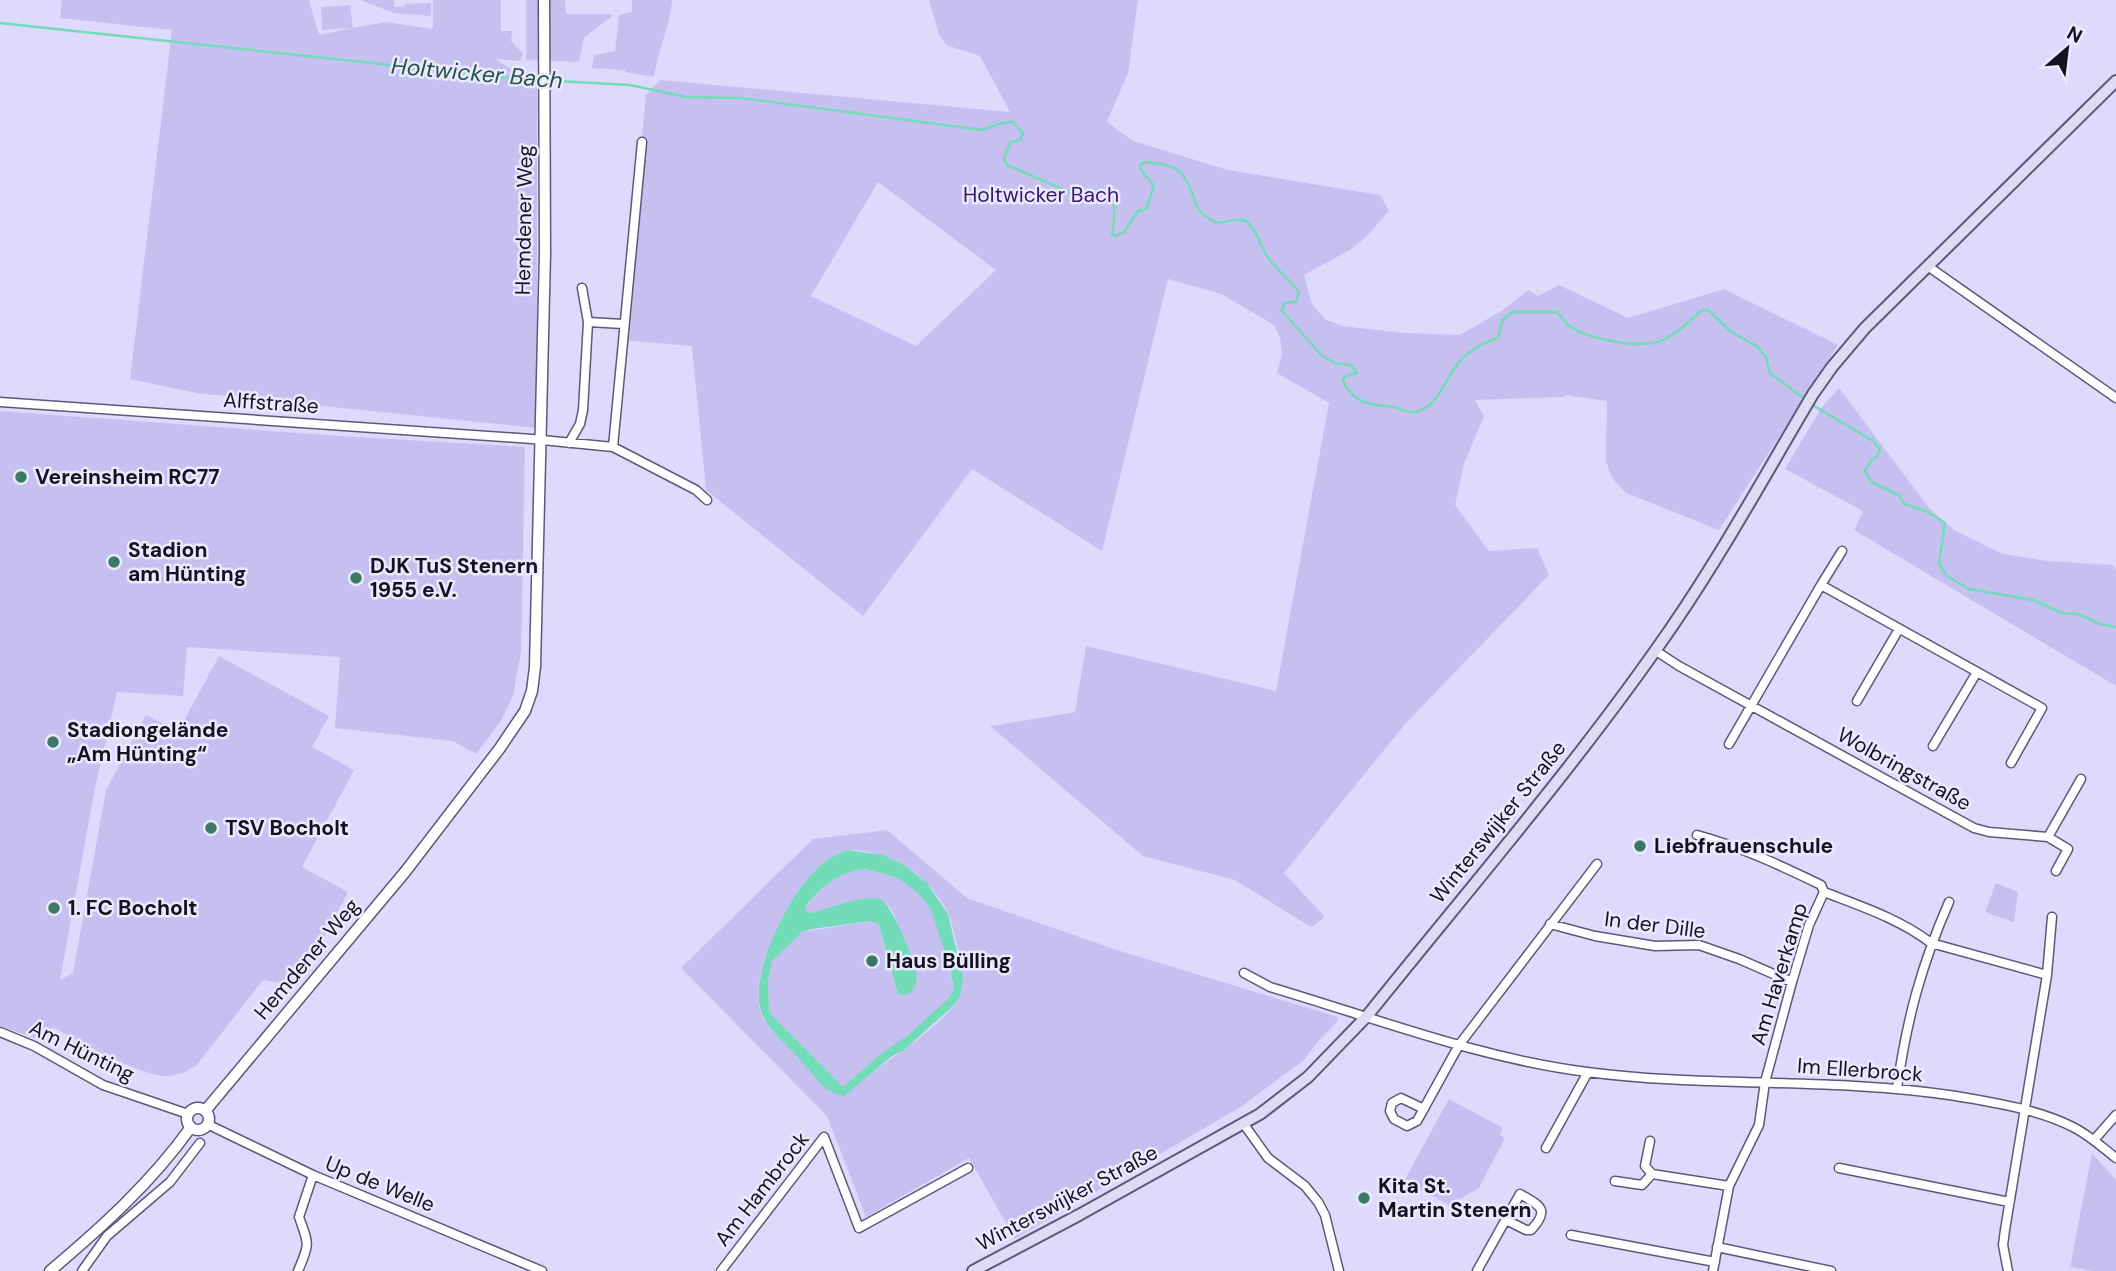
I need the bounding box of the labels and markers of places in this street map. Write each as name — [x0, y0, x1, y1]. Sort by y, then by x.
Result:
place label: Vereinsheim RC77 — [35, 463, 220, 491]
marker: Vereinsheim RC77 — [13, 469, 29, 485]
place label: Stadion am Hünting — [128, 536, 246, 588]
place label: DJK TuS Stenern 1955 e.V. — [370, 552, 538, 604]
marker: Stadion am Hünting — [106, 554, 122, 570]
marker: DJK TuS Stenern 1955 e.V. — [348, 570, 364, 586]
place label: Stadiongelände „Am Hünting“ — [67, 716, 228, 768]
marker: Stadiongelände „Am Hünting“ — [45, 734, 61, 750]
place label: TSV Bocholt — [225, 814, 349, 842]
marker: TSV Bocholt — [203, 820, 219, 836]
place label: Liebfrauenschule — [1654, 832, 1833, 860]
marker: Liebfrauenschule — [1632, 838, 1648, 854]
place label: 1. FC Bocholt — [68, 894, 197, 922]
marker: 1. FC Bocholt — [46, 900, 62, 916]
place label: Haus Bülling — [886, 947, 1011, 975]
marker: Haus Bülling — [864, 953, 880, 969]
place label: Kita St. Martin Stenern — [1378, 1172, 1532, 1224]
marker: Kita St. Martin Stenern — [1356, 1190, 1372, 1206]

